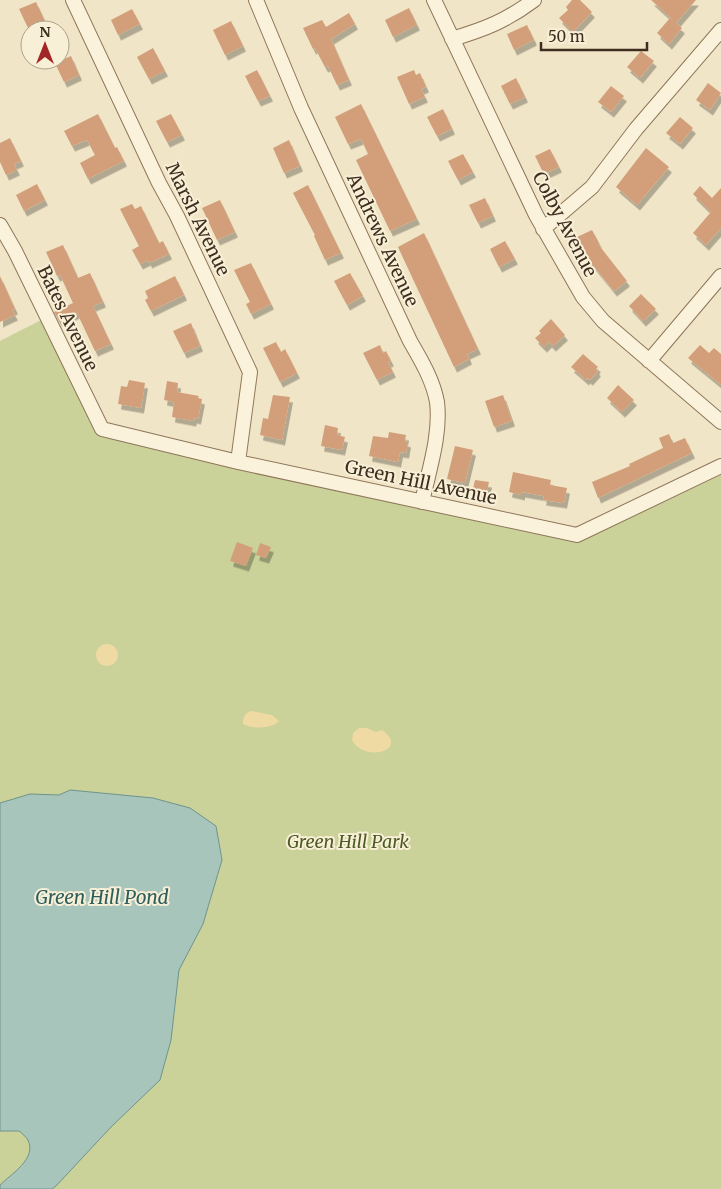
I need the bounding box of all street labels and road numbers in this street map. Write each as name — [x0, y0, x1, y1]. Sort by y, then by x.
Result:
street label: Marsh Avenue — [161, 159, 235, 279]
street label: Colby Avenue — [528, 167, 602, 281]
street label: Andrews Avenue — [342, 169, 424, 310]
street label: Bates Avenue — [33, 261, 103, 375]
street label: Green Hill Avenue — [343, 455, 499, 509]

